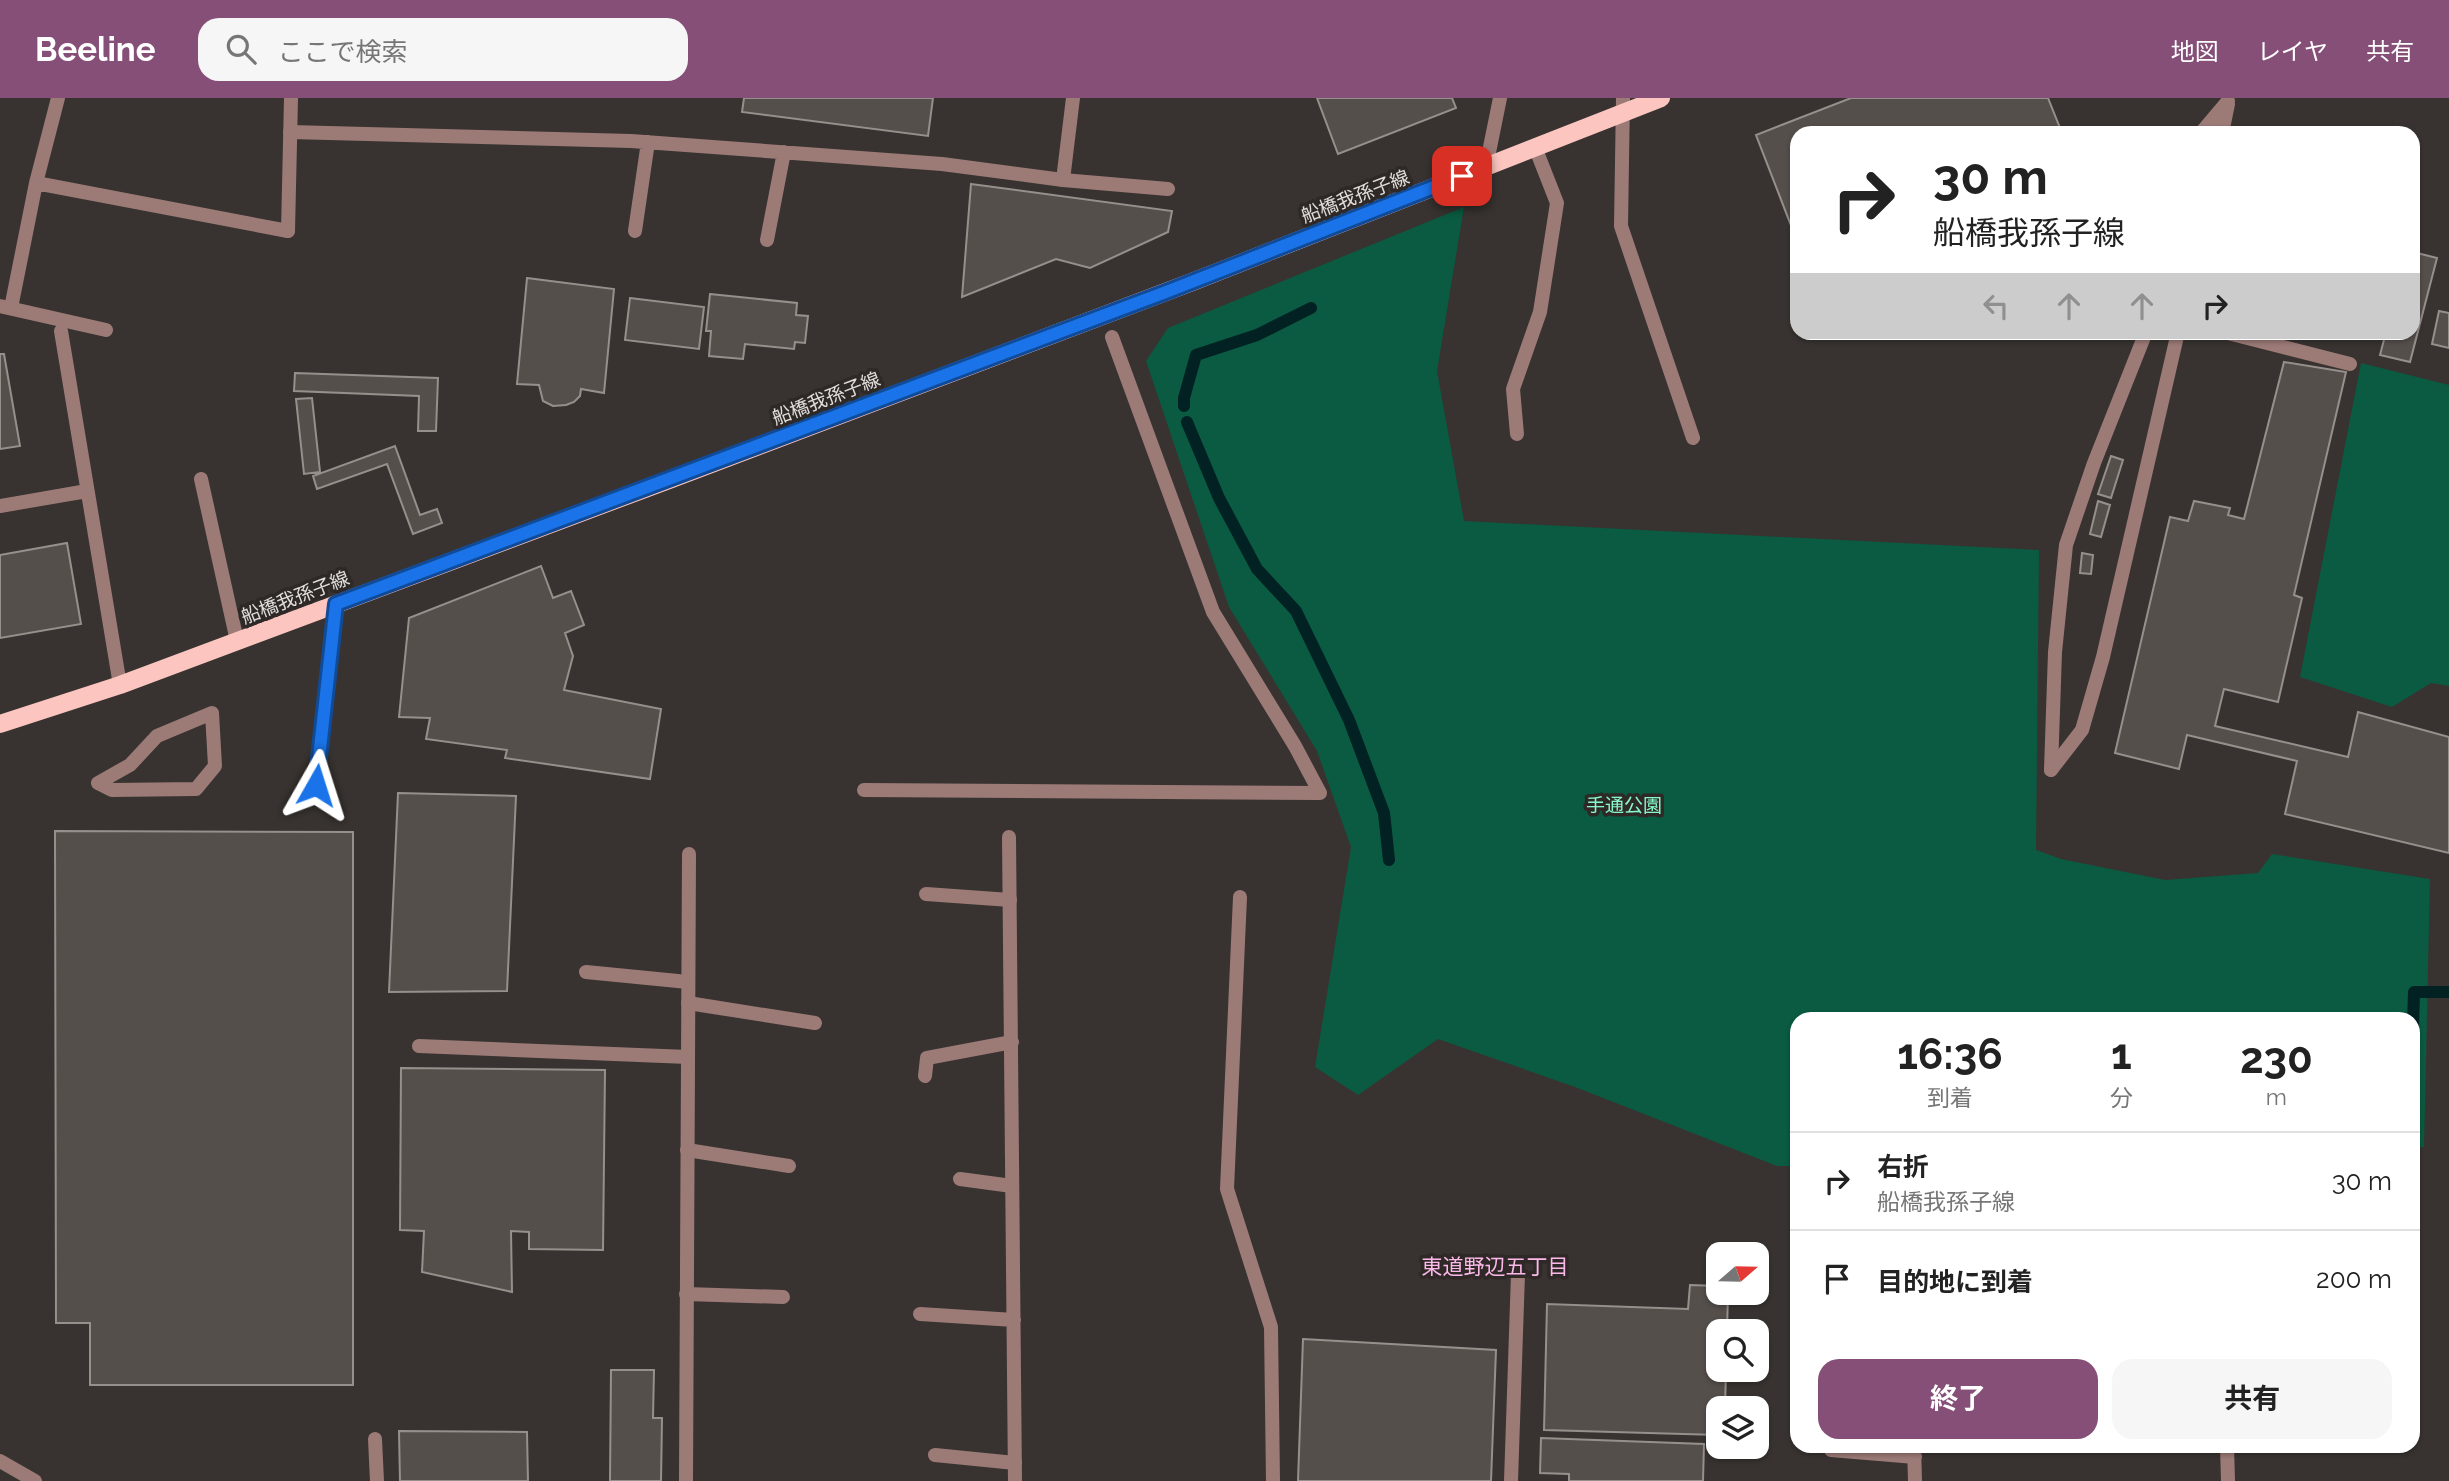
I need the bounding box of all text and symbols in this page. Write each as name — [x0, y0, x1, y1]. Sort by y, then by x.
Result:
search box — [198, 18, 688, 81]
text: Beeline — [35, 30, 156, 69]
icon: search — [222, 30, 260, 68]
text: ここで検索 — [278, 37, 408, 67]
text: 地図 — [2171, 37, 2219, 66]
text: レイヤ — [2257, 37, 2328, 66]
text: 共有 — [2366, 37, 2414, 66]
pin — [1432, 146, 1492, 206]
text: 30 m — [1933, 148, 2048, 205]
icon: right — [1818, 154, 1909, 245]
icon: arrive — [1443, 157, 1481, 195]
street label: 船橋我孫子線 — [1298, 165, 1412, 227]
text: 船橋我孫子線 — [1933, 214, 2125, 251]
icon: left — [1977, 287, 2015, 325]
icon: ahead — [2050, 287, 2088, 325]
icon: ahead — [2123, 287, 2161, 325]
icon: right — [2196, 287, 2234, 325]
street label: 船橋我孫子線 — [769, 367, 883, 429]
street label: 船橋我孫子線 — [238, 566, 352, 628]
position arrow — [279, 748, 353, 822]
park label: 手通公園 — [1586, 794, 1662, 816]
text: 16:36 — [1897, 1030, 2003, 1079]
text: 1 — [2111, 1030, 2132, 1079]
text: 230 — [2240, 1034, 2313, 1083]
text: m — [2266, 1083, 2287, 1110]
text: 到着 — [1927, 1084, 1973, 1111]
text: 分 — [2110, 1084, 2133, 1111]
text: 右折 — [1877, 1152, 1929, 1182]
icon: right — [1818, 1162, 1856, 1200]
text: 30 m — [2332, 1166, 2392, 1196]
text: 船橋我孫子線 — [1877, 1188, 2015, 1215]
north arrow — [1706, 1242, 1769, 1306]
map controls — [1706, 1242, 1769, 1459]
district label: 東道野辺五丁目 — [1422, 1254, 1569, 1279]
icon: arrive — [1818, 1260, 1856, 1298]
text: 200 m — [2316, 1264, 2392, 1294]
text: 目的地に到着 — [1877, 1267, 2033, 1297]
button: search — [1706, 1319, 1769, 1382]
button: 終了 — [1818, 1359, 2098, 1439]
button: 共有 — [2112, 1359, 2392, 1439]
button: layers — [1706, 1396, 1769, 1459]

